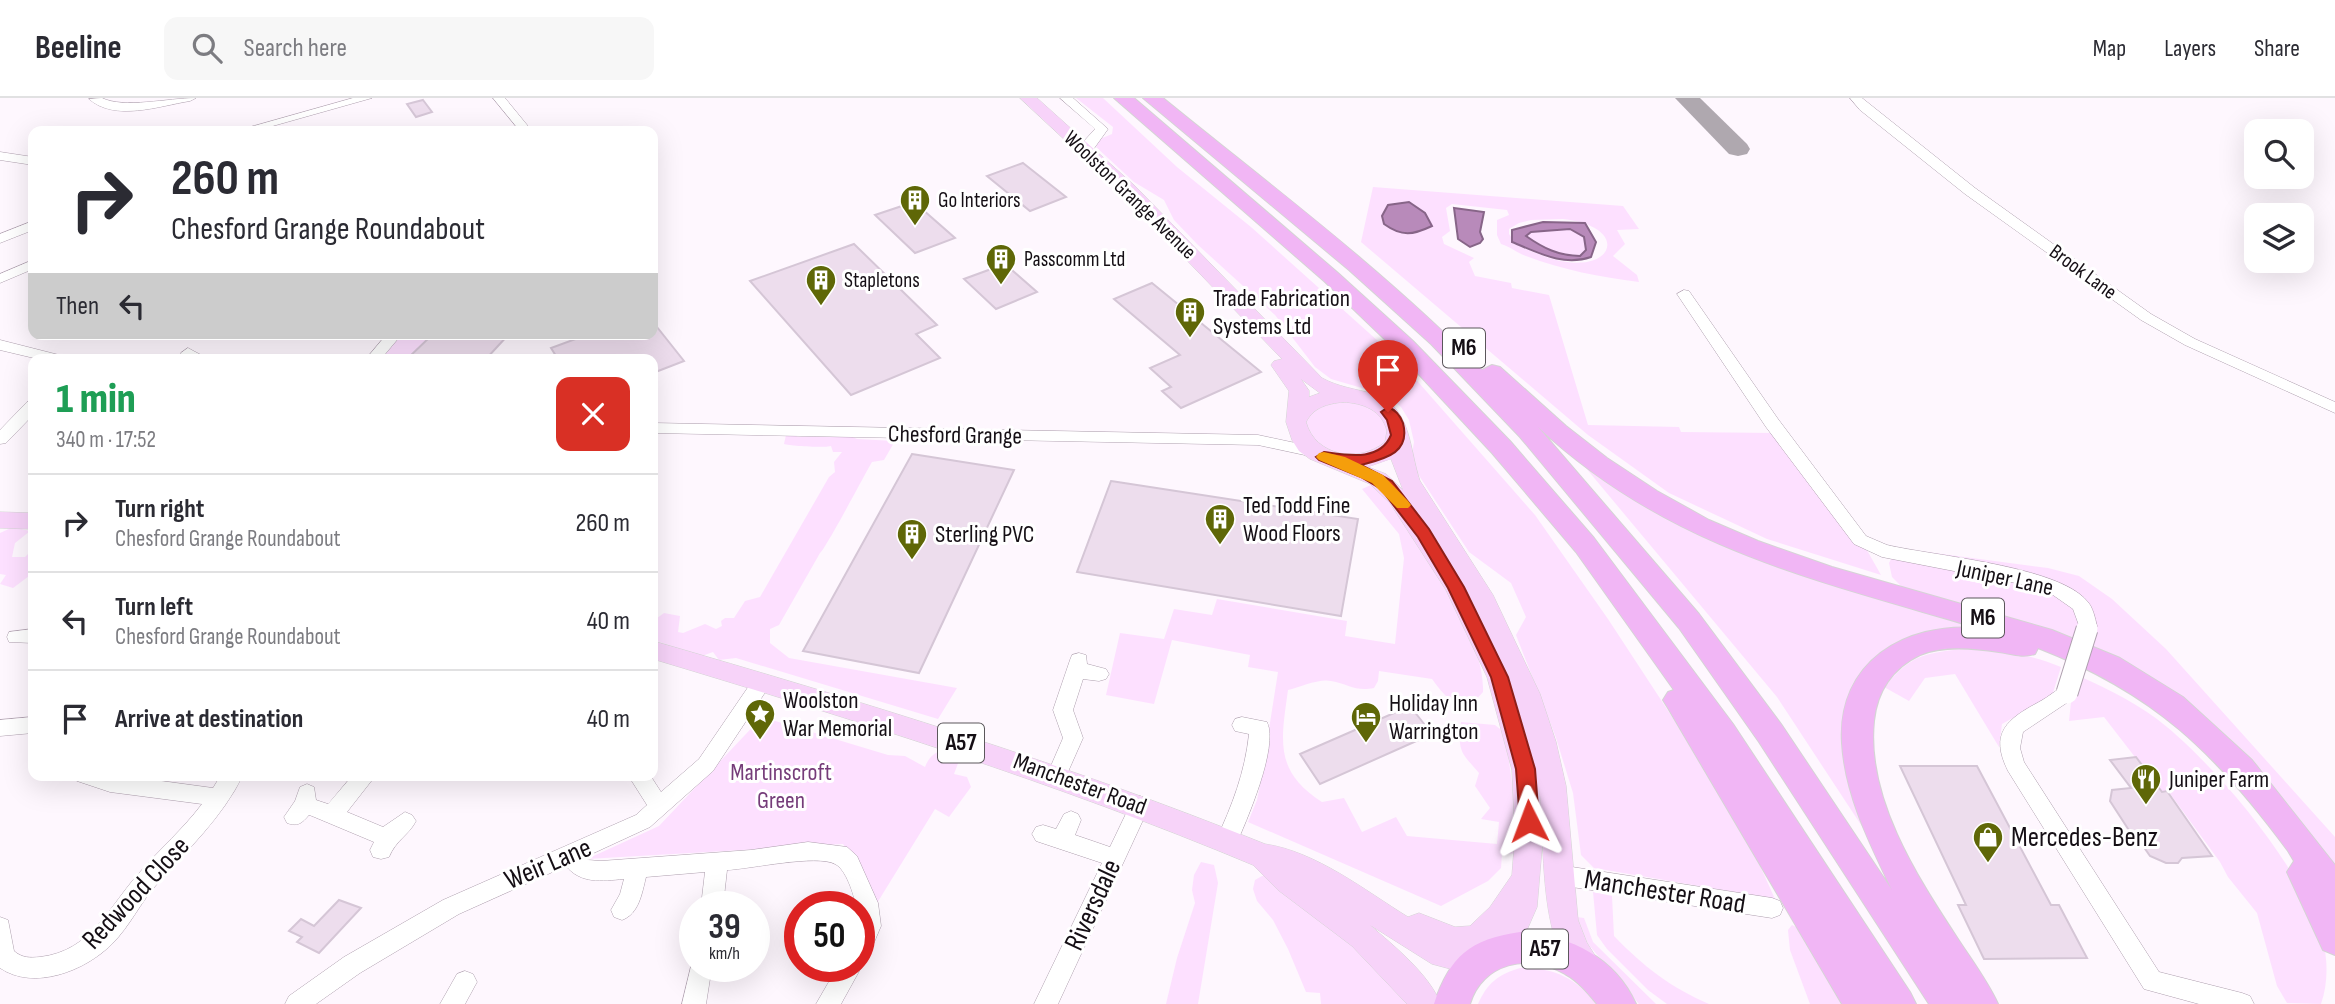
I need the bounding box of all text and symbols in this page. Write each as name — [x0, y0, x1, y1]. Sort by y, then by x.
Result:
search box — [164, 17, 654, 80]
text: Beeline — [35, 28, 122, 68]
icon: search — [188, 29, 226, 67]
text: Search here — [244, 33, 347, 64]
text: Map — [2093, 34, 2126, 63]
text: Layers — [2164, 34, 2216, 63]
text: Share — [2254, 34, 2300, 63]
map controls — [2244, 119, 2314, 273]
button: search — [2244, 119, 2314, 189]
street label: Woolston Grange Avenue — [1059, 126, 1201, 264]
text: 260 m — [171, 150, 279, 209]
icon: right — [56, 154, 147, 245]
building icon: Go Interiors — [898, 183, 932, 227]
place label: Go Interiors — [938, 188, 1021, 213]
button: layers — [2244, 203, 2314, 273]
text: Chesford Grange Roundabout — [171, 210, 485, 249]
street label: Brook Lane — [2044, 239, 2122, 305]
building icon: Passcomm Ltd — [984, 242, 1018, 286]
place label: Passcomm Ltd — [1024, 247, 1125, 272]
building icon: Stapletons — [804, 263, 838, 307]
place label: Stapletons — [844, 268, 920, 293]
place label: Trade Fabrication Systems Ltd — [1213, 284, 1350, 341]
icon: left — [113, 287, 151, 325]
text: Then — [56, 291, 99, 322]
building icon: Trade Fabrication Systems Ltd — [1173, 295, 1207, 339]
road number: M6 — [1443, 328, 1485, 368]
pin — [1358, 340, 1418, 412]
icon: arrive — [1369, 351, 1407, 389]
text: 1 min — [56, 374, 136, 425]
button: close — [556, 377, 630, 451]
street label: Chesford Grange — [888, 419, 1022, 451]
text: 340 m · 17:52 — [56, 426, 156, 454]
place label: Ted Todd Fine Wood Floors — [1243, 491, 1350, 548]
text: Turn right — [115, 494, 204, 525]
building icon: Ted Todd Fine Wood Floors — [1203, 502, 1237, 546]
icon: right — [56, 504, 94, 542]
text: 260 m — [575, 508, 630, 539]
building icon: Sterling PVC — [895, 517, 929, 561]
place label: Sterling PVC — [935, 520, 1034, 549]
text: Chesford Grange Roundabout — [115, 525, 341, 553]
street label: Juniper Lane — [1953, 553, 2056, 602]
text: Turn left — [115, 592, 193, 623]
road number: M6 — [1962, 598, 2004, 638]
icon: left — [56, 602, 94, 640]
text: 40 m — [587, 606, 630, 637]
text: Chesford Grange Roundabout — [115, 623, 341, 651]
place label: Woolston War Memorial — [783, 686, 892, 743]
place label: Holiday Inn Warrington — [1389, 689, 1479, 746]
place icon: Woolston War Memorial — [743, 697, 777, 741]
icon: arrive — [56, 700, 94, 738]
hotel icon: Holiday Inn Warrington — [1349, 700, 1383, 744]
text: Arrive at destination — [115, 704, 303, 735]
text: 40 m — [587, 704, 630, 735]
road number: A57 — [938, 723, 984, 762]
street label: Manchester Road — [1010, 747, 1150, 821]
park label: Martinscroft Green — [730, 758, 832, 815]
restaurant icon: Juniper Farm — [2129, 762, 2163, 806]
place label: Juniper Farm — [2168, 765, 2269, 794]
position arrow — [1492, 784, 1566, 858]
shop icon: Mercedes-Benz — [1971, 820, 2005, 864]
place label: Mercedes-Benz — [2011, 821, 2158, 854]
street label: Redwood Close — [75, 830, 197, 956]
street label: Weir Lane — [500, 831, 596, 897]
street label: Riversdale — [1058, 854, 1128, 956]
street label: Manchester Road — [1582, 863, 1748, 921]
speed limit sign: 50 — [784, 891, 875, 982]
text: 39 — [708, 906, 741, 949]
road number: A57 — [1522, 930, 1568, 968]
text: km/h — [709, 943, 740, 964]

